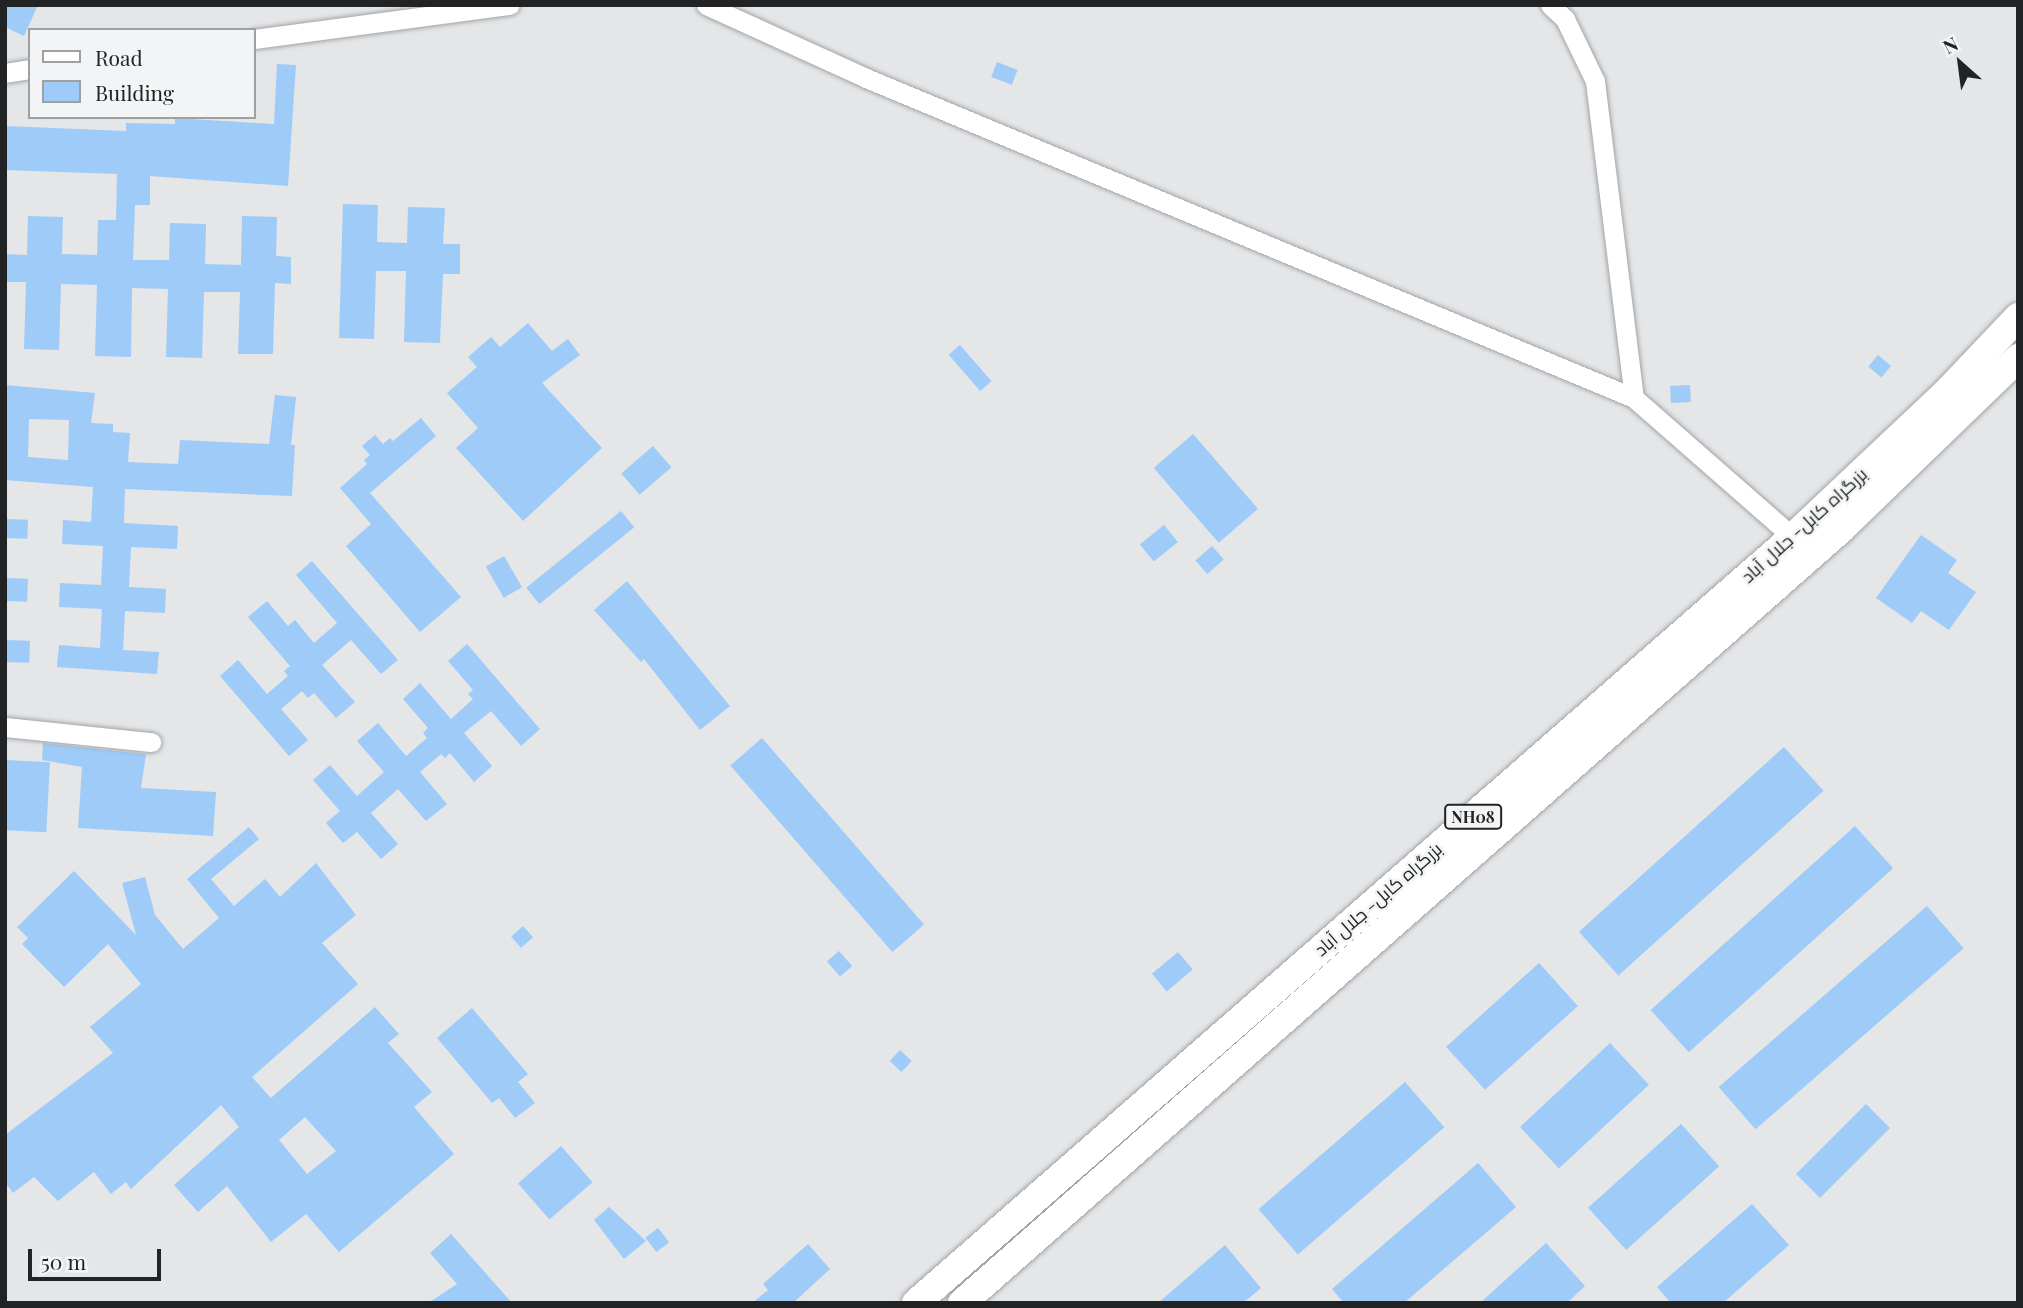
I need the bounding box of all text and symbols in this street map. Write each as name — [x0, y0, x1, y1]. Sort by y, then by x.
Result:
legend — [28, 28, 256, 119]
north arrow — [1925, 28, 1995, 98]
text: N — [1938, 30, 1962, 59]
text: Road — [95, 43, 143, 71]
text: Building — [95, 78, 174, 106]
street label: بزرگراه کابل- جلال آباد — [1737, 463, 1871, 587]
road number: NH08 — [1443, 804, 1503, 830]
street label: بزرگراه کابل- جلال آباد — [1310, 838, 1446, 960]
scale bar — [32, 1234, 164, 1278]
text: 50 m — [41, 1247, 86, 1275]

